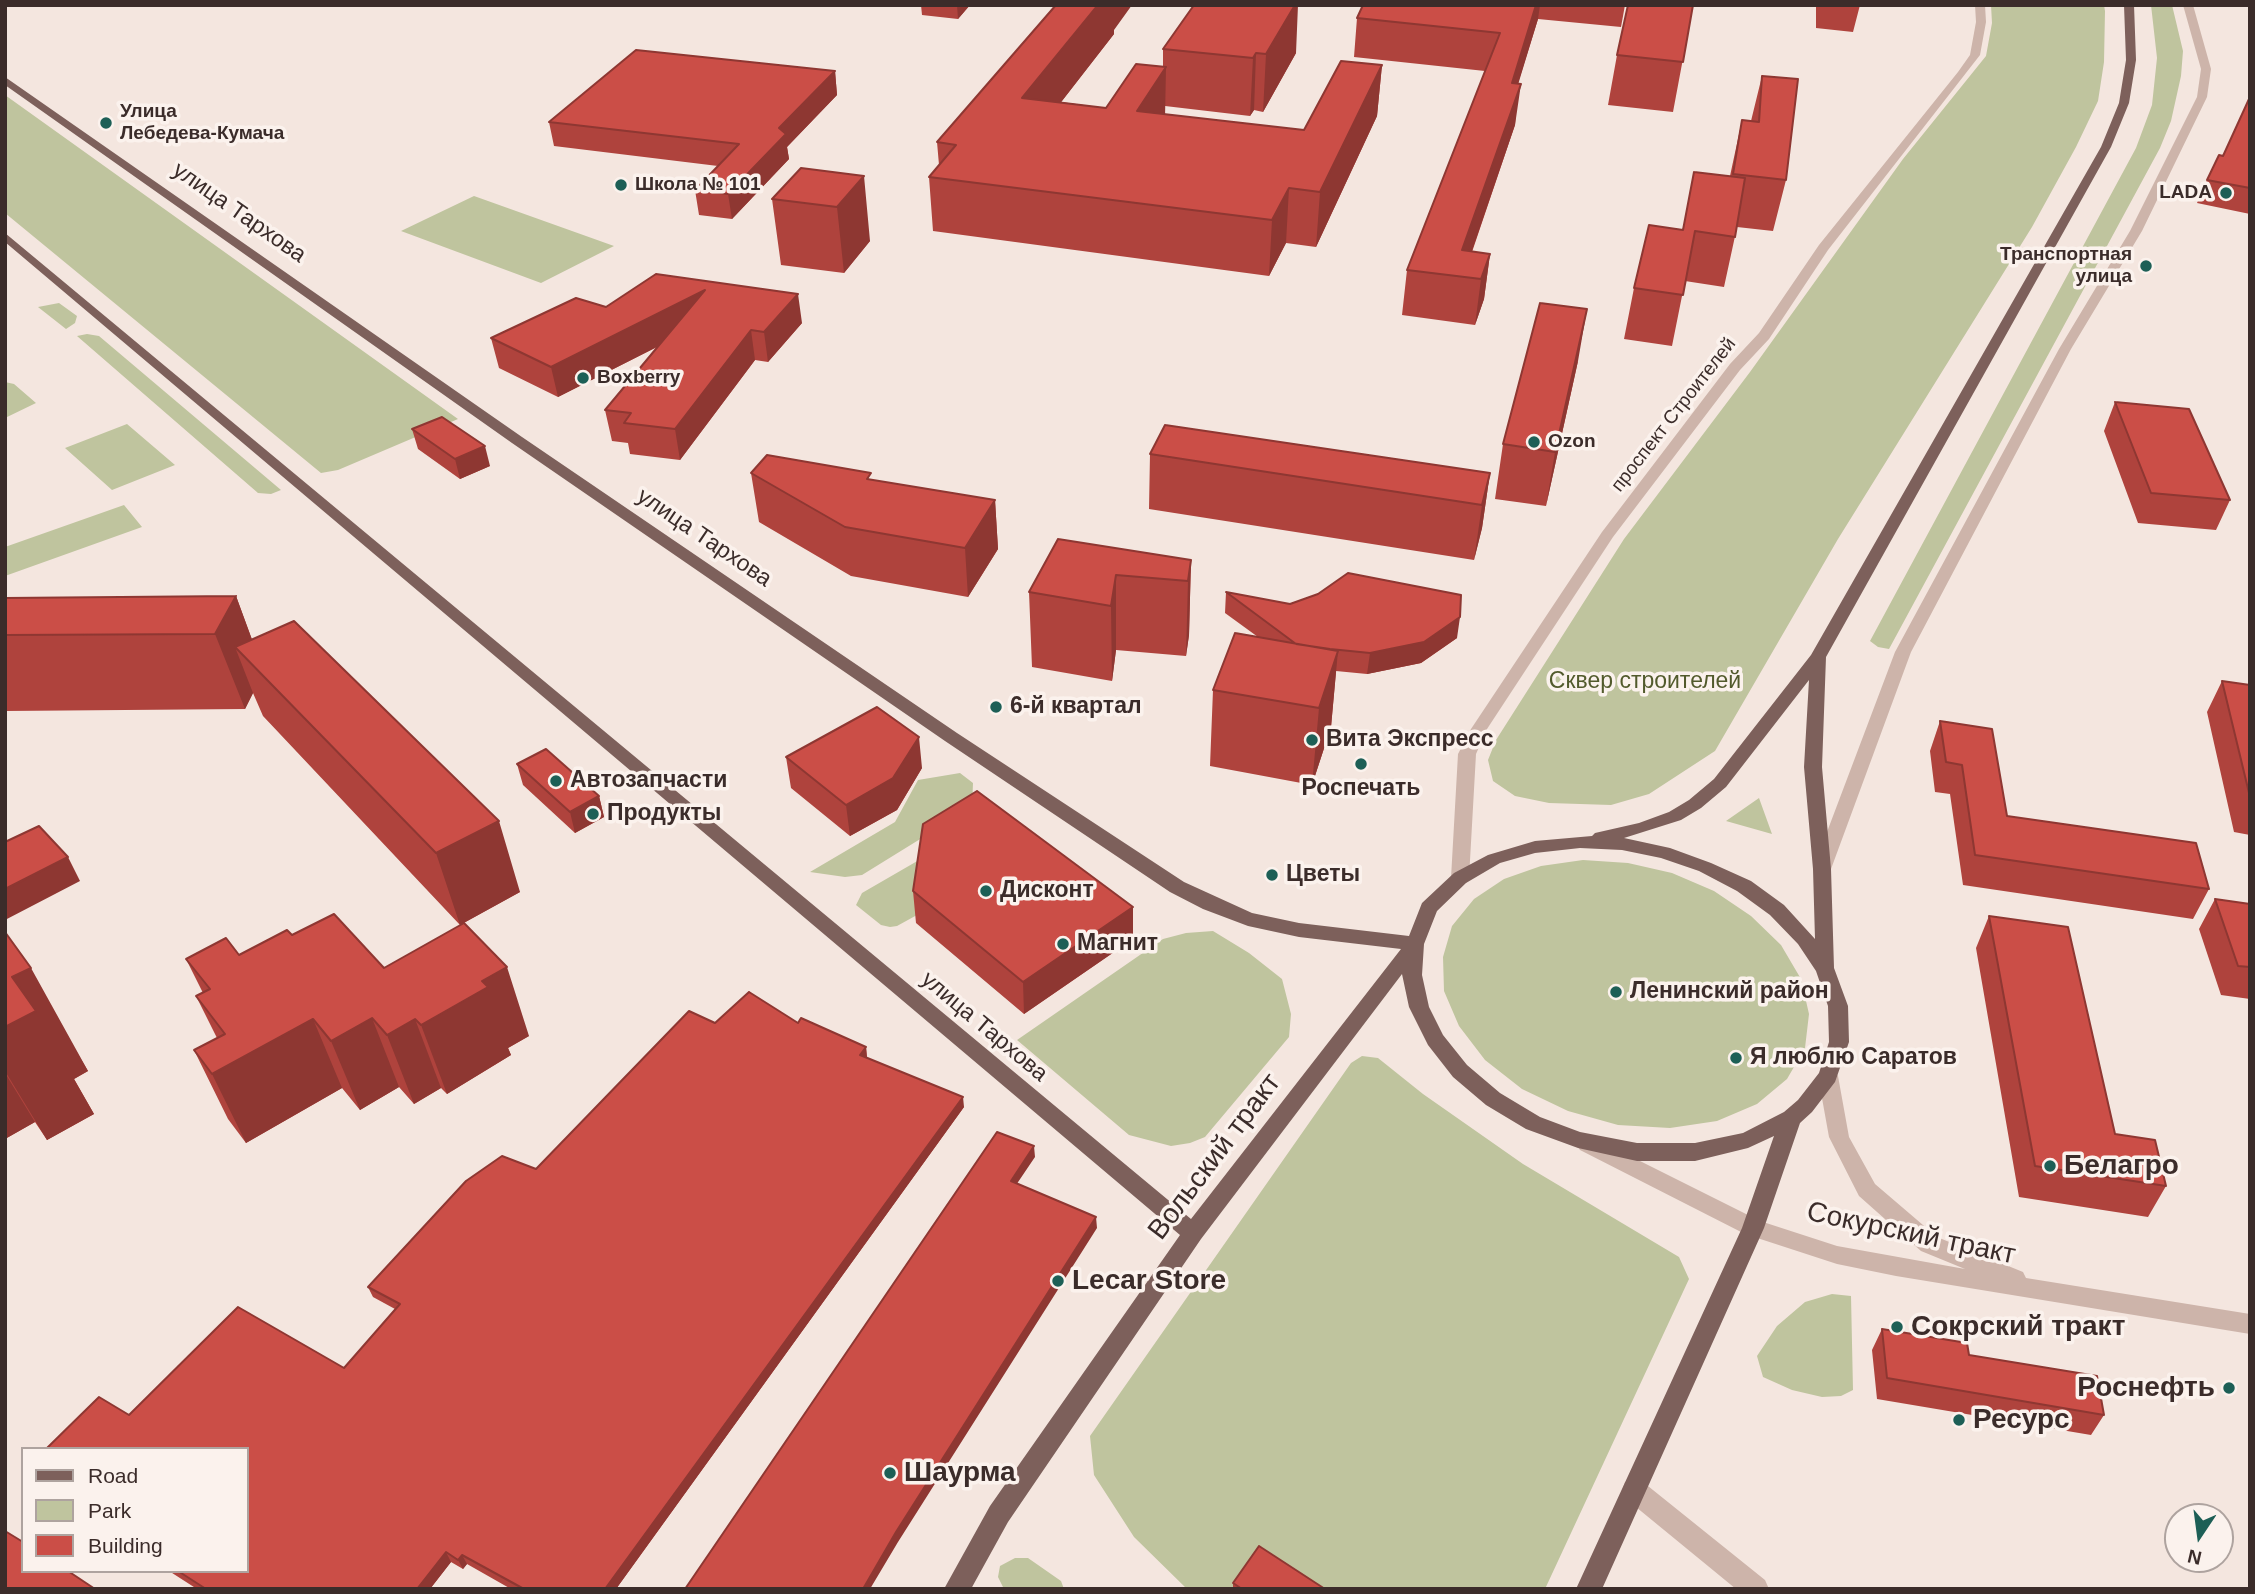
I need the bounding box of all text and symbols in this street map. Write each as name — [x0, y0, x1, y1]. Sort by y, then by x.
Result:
place label: Улица Лебедева-Кумача — [120, 101, 284, 145]
marker: Улица Лебедева-Кумача — [98, 115, 114, 131]
street label: улица Тархова — [167, 157, 311, 269]
place label: Школа № 101 — [635, 174, 761, 196]
marker: Школа № 101 — [613, 177, 629, 193]
place label: LADA — [2159, 182, 2212, 204]
marker: LADA — [2218, 185, 2234, 201]
place label: Транспортная улица — [2000, 244, 2132, 288]
marker: Транспортная улица — [2138, 258, 2154, 274]
street label: проспект Строителей — [1607, 333, 1741, 497]
place label: Boxberry — [597, 367, 680, 389]
marker: Boxberry — [575, 370, 591, 386]
place label: Ozon — [1548, 431, 1595, 453]
marker: Ozon — [1526, 434, 1542, 450]
street label: улица Тархова — [631, 483, 777, 593]
park label: Cквер cтроителей — [1549, 668, 1741, 696]
place label: 6-й квартал — [1010, 693, 1142, 721]
marker: 6-й квартал — [988, 699, 1004, 715]
place label: Вита Экспресс — [1326, 726, 1494, 754]
marker: Вита Экспресс — [1304, 732, 1320, 748]
marker: Роспечать — [1353, 756, 1369, 772]
place label: Автозапчасти — [570, 767, 727, 795]
marker: Автозапчасти — [548, 773, 564, 789]
place label: Роспечать — [1302, 775, 1420, 803]
place label: Продукты — [607, 800, 721, 828]
marker: Продукты — [585, 806, 601, 822]
place label: Цветы — [1286, 861, 1360, 889]
marker: Цветы — [1264, 867, 1280, 883]
place label: Дисконт — [1000, 877, 1094, 905]
marker: Дисконт — [978, 883, 994, 899]
place label: Магнит — [1077, 930, 1158, 958]
marker: Магнит — [1055, 936, 1071, 952]
street label: улица Тархова — [915, 966, 1053, 1088]
place label: Ленинский район — [1630, 978, 1829, 1006]
marker: Ленинский район — [1608, 984, 1624, 1000]
place label: Я люблю Саратов — [1750, 1044, 1957, 1072]
marker: Я люблю Саратов — [1728, 1050, 1744, 1066]
street label: Вольский тракт — [1142, 1067, 1288, 1247]
place label: Белагро — [2064, 1149, 2179, 1183]
marker: Белагро — [2042, 1158, 2058, 1174]
street label: Сокурский тракт — [1804, 1195, 2018, 1273]
place label: Lecar Store — [1072, 1264, 1226, 1298]
marker: Lecar Store — [1050, 1273, 1066, 1289]
place label: Сокрский тракт — [1911, 1310, 2125, 1344]
marker: Сокрский тракт — [1889, 1319, 1905, 1335]
place label: Роснефть — [2077, 1371, 2215, 1405]
marker: Роснефть — [2221, 1380, 2237, 1396]
place label: Ресурс — [1973, 1403, 2070, 1437]
marker: Ресурс — [1951, 1412, 1967, 1428]
legend — [21, 1447, 248, 1573]
place label: Шаурма — [904, 1456, 1016, 1490]
text: Road — [88, 1464, 138, 1487]
marker: Шаурма — [882, 1465, 898, 1481]
text: Park — [88, 1499, 131, 1522]
north arrow — [2164, 1503, 2234, 1573]
text: Building — [88, 1534, 163, 1557]
text: N — [2186, 1545, 2204, 1569]

